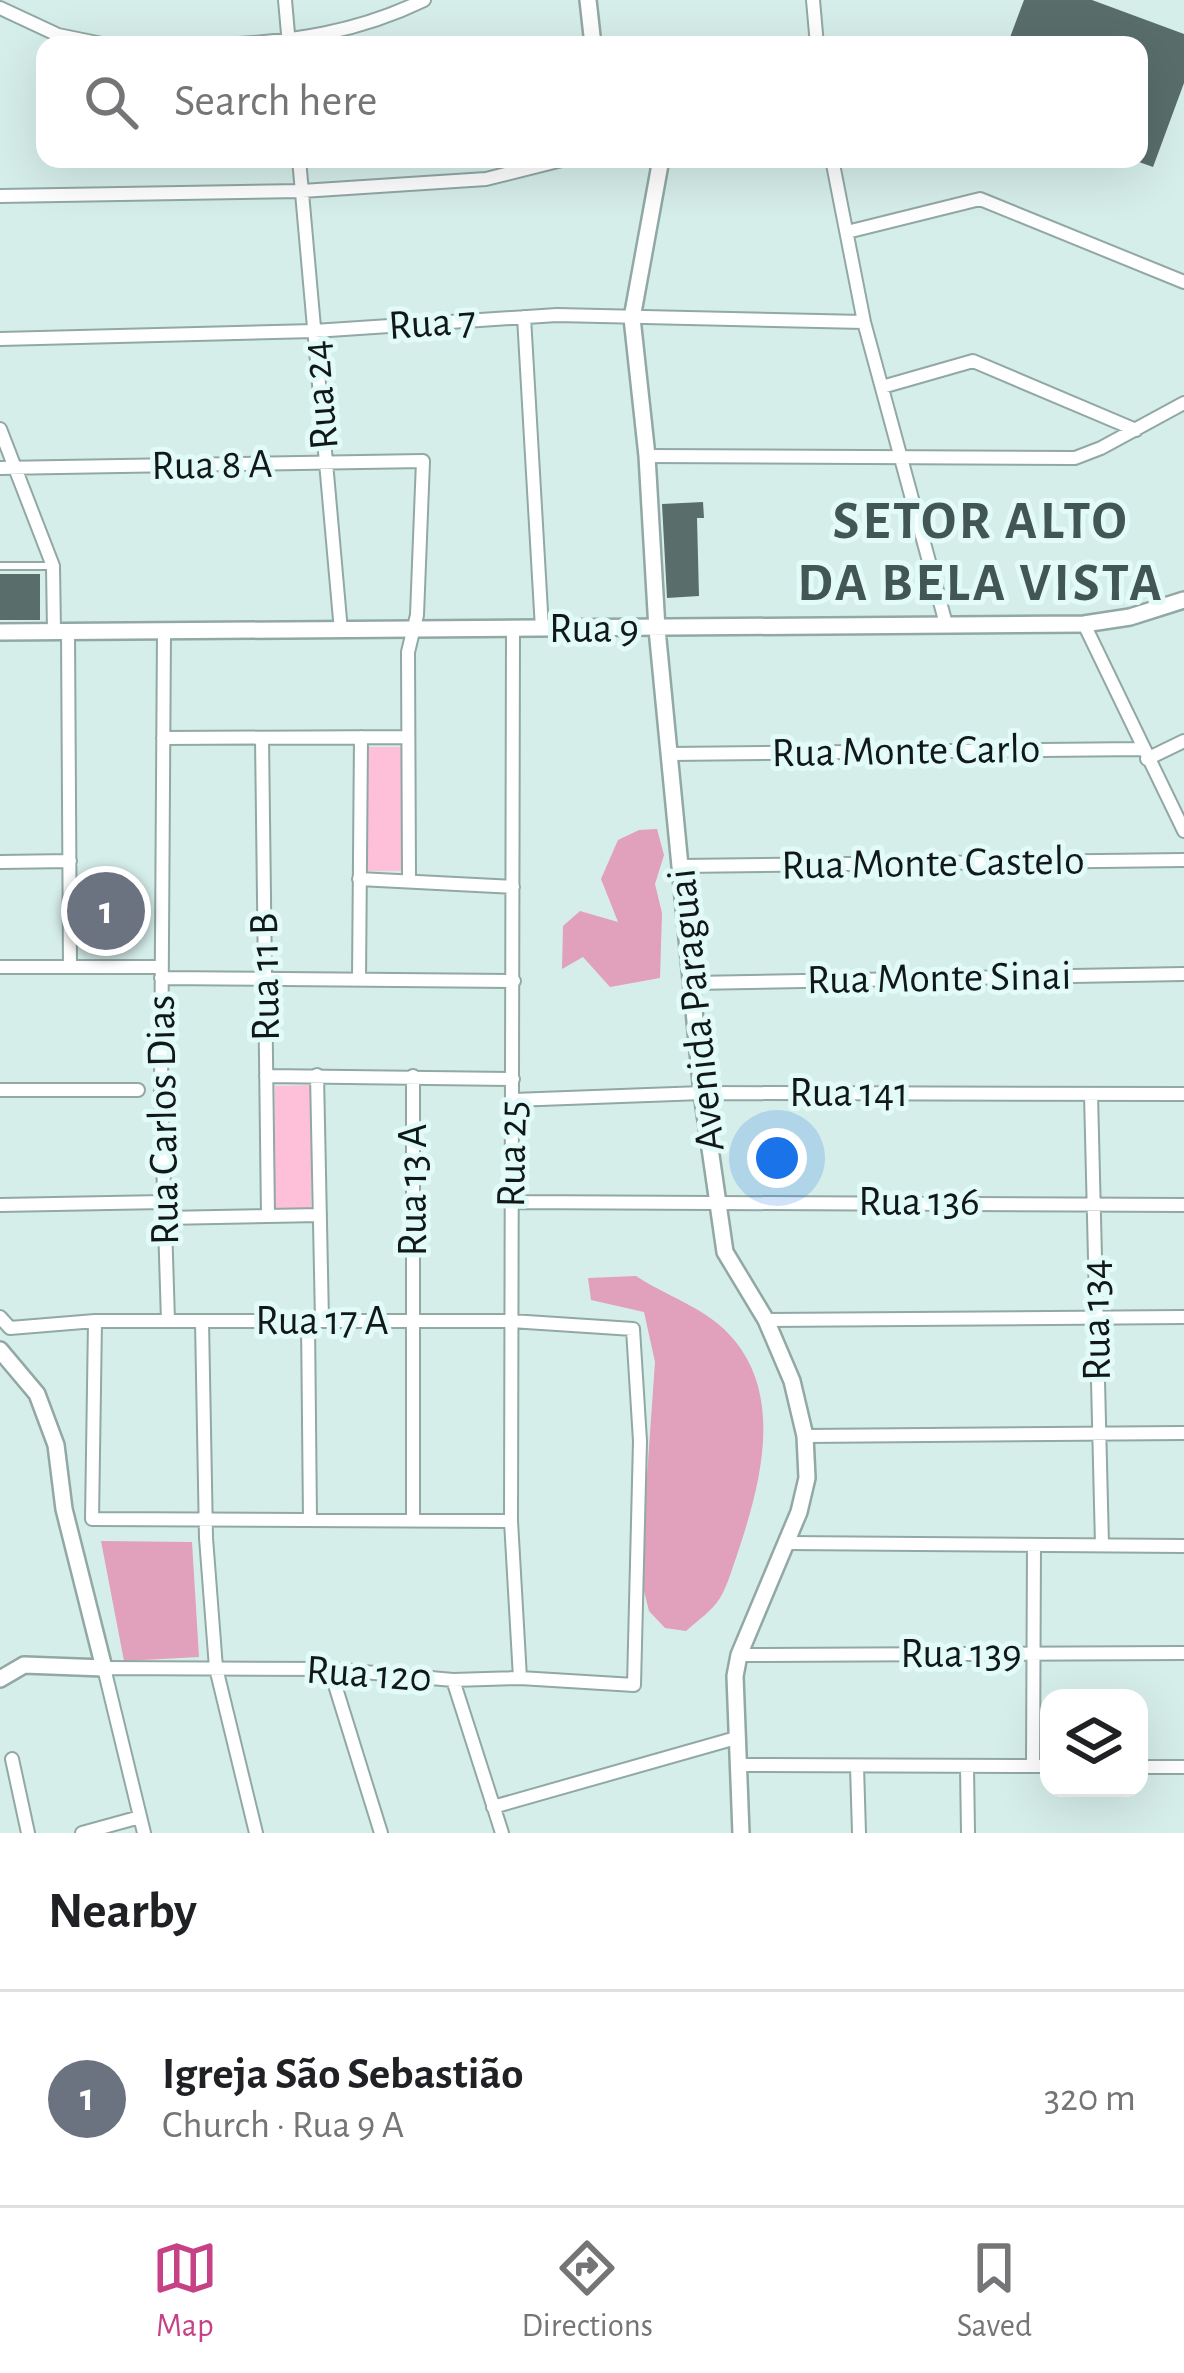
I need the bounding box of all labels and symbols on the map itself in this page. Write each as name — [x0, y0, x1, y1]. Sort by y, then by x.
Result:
street label: Rua 7 — [387, 299, 477, 347]
street label: Rua 24 — [294, 339, 346, 451]
street label: Rua 8 A — [151, 443, 273, 487]
district label: SETOR ALTO DA BELA VISTA — [797, 495, 1165, 611]
street label: Rua 9 — [549, 608, 639, 650]
street label: Rua Monte Carlo — [771, 728, 1041, 774]
street label: Rua Monte Castelo — [781, 839, 1085, 887]
pin: 1 — [67, 866, 145, 956]
street label: Avenida Paraguai — [660, 867, 732, 1153]
street label: Rua 11 B — [243, 912, 287, 1042]
street label: Rua Monte Sinai — [806, 955, 1072, 1001]
street label: Rua Carlos Dias — [140, 994, 186, 1246]
street label: Rua 141 — [789, 1072, 909, 1114]
street label: Rua 25 — [490, 1100, 534, 1208]
street label: Rua 13 A — [392, 1123, 434, 1257]
your location — [747, 1128, 807, 1188]
street label: Rua 136 — [858, 1181, 980, 1223]
street label: Rua 134 — [1074, 1259, 1118, 1381]
street label: Rua 17 A — [255, 1300, 389, 1342]
street label: Rua 139 — [900, 1633, 1022, 1675]
street label: Rua 120 — [305, 1649, 433, 1699]

